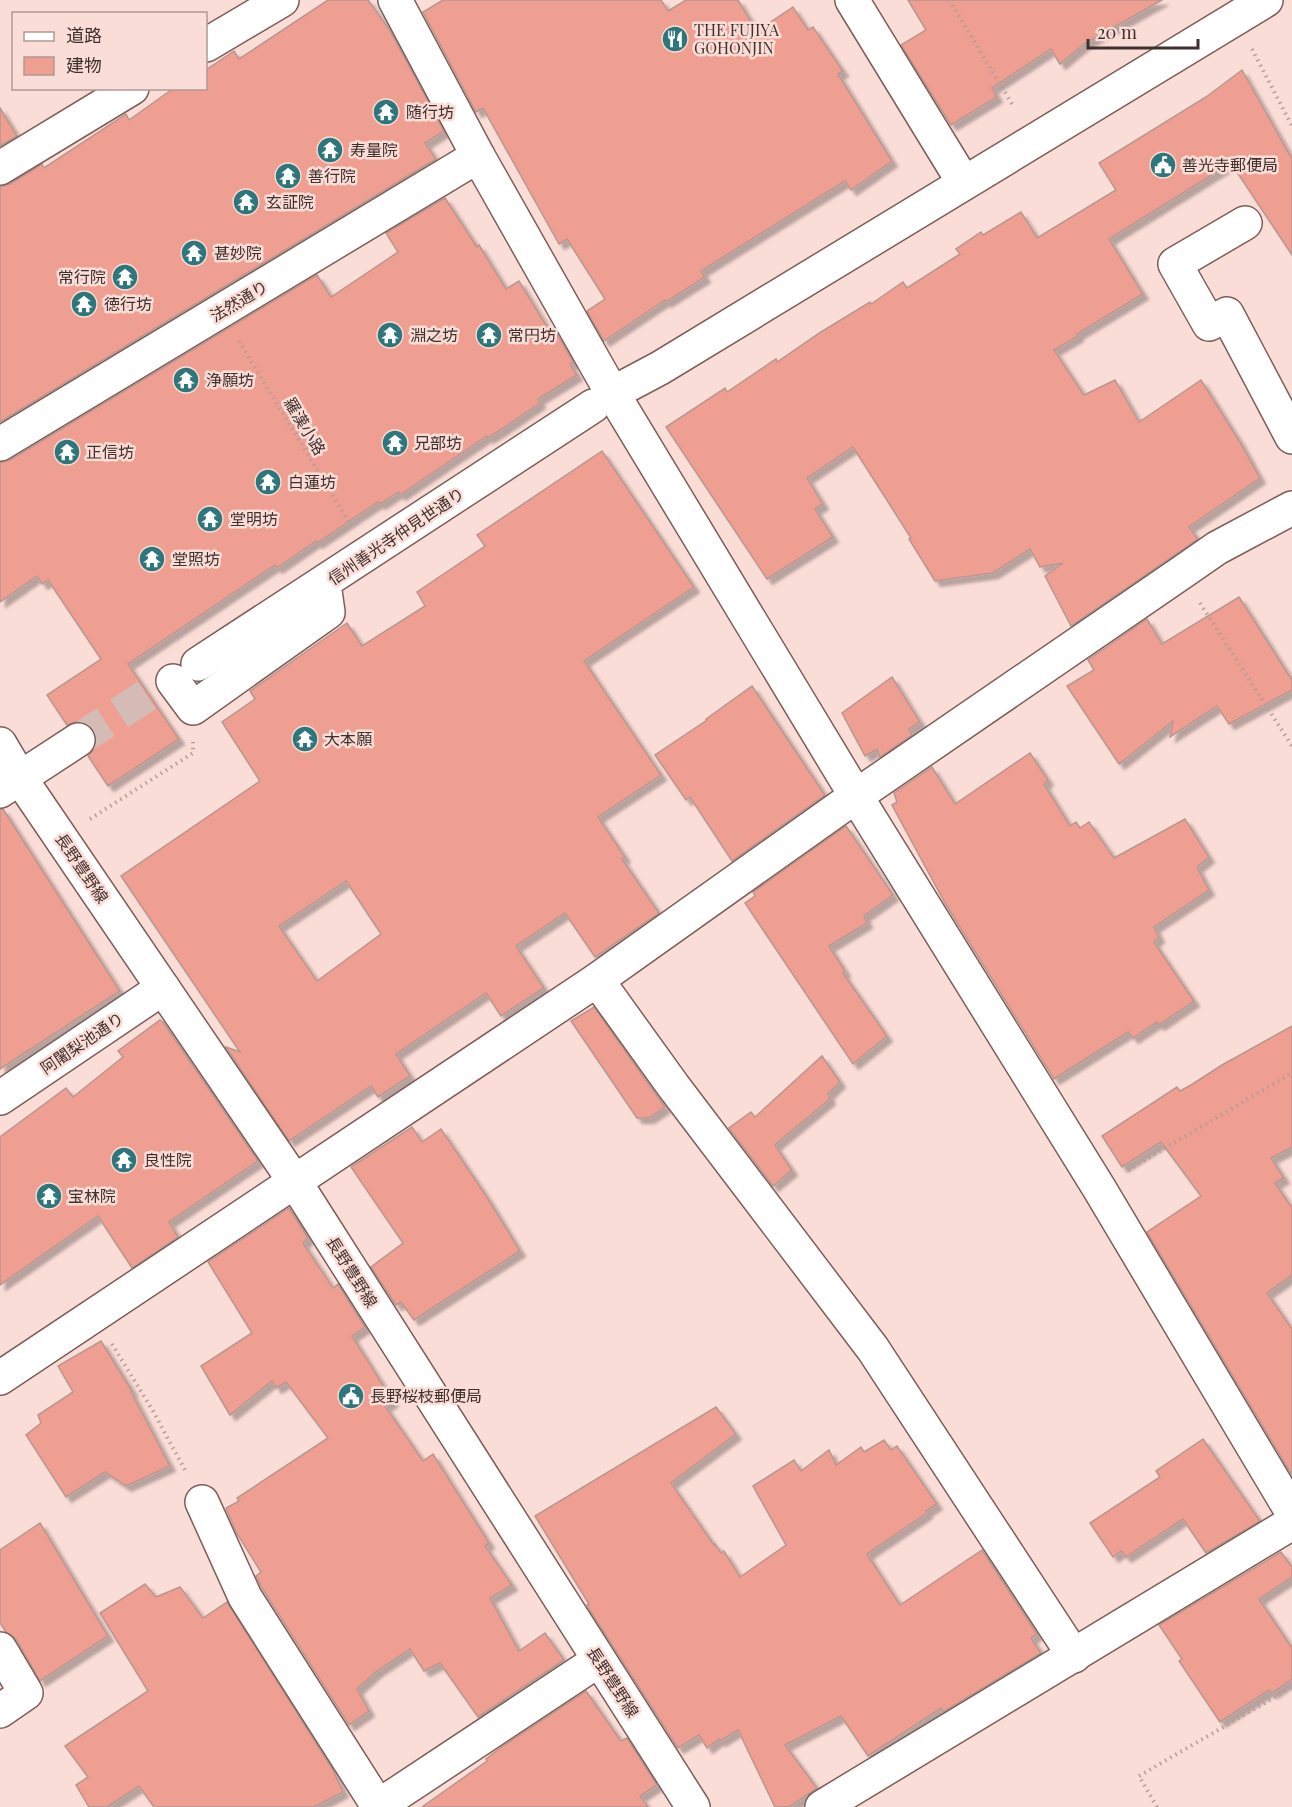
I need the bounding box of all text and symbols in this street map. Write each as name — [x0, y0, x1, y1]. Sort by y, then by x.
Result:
legend — [12, 12, 207, 90]
scale bar — [1088, 12, 1198, 50]
place label: THE FUJIYA GOHONJIN — [694, 19, 780, 58]
text: 20 m — [1097, 20, 1137, 44]
text: 道路 — [66, 23, 102, 47]
restaurant icon: THE FUJIYA GOHONJIN — [660, 24, 690, 54]
text: 建物 — [66, 53, 102, 77]
temple icon: 随行坊 — [371, 97, 401, 127]
place label: 随行坊 — [406, 101, 454, 122]
temple icon: 寿量院 — [315, 135, 345, 165]
place label: 寿量院 — [350, 139, 398, 160]
public building icon: 善光寺郵便局 — [1148, 150, 1178, 180]
place label: 善光寺郵便局 — [1182, 154, 1278, 175]
temple icon: 善行院 — [273, 161, 303, 191]
place label: 善行院 — [308, 165, 356, 186]
temple icon: 玄証院 — [231, 187, 261, 217]
place label: 玄証院 — [266, 191, 314, 212]
temple icon: 甚妙院 — [179, 238, 209, 268]
place label: 甚妙院 — [214, 242, 262, 263]
temple icon: 常行院 — [110, 262, 140, 292]
place label: 常行院 — [58, 266, 106, 287]
street label: 法然通り — [206, 275, 272, 326]
temple icon: 徳行坊 — [69, 289, 99, 319]
place label: 徳行坊 — [104, 293, 152, 314]
temple icon: 淵之坊 — [375, 320, 405, 350]
temple icon: 常円坊 — [474, 320, 504, 350]
place label: 淵之坊 — [410, 324, 458, 345]
place label: 常円坊 — [508, 324, 556, 345]
temple icon: 浄願坊 — [171, 365, 201, 395]
place label: 浄願坊 — [206, 369, 254, 390]
street label: 羅漢小路 — [280, 393, 331, 459]
temple icon: 兄部坊 — [380, 428, 410, 458]
place label: 兄部坊 — [414, 432, 462, 453]
temple icon: 正信坊 — [52, 437, 82, 467]
place label: 正信坊 — [86, 441, 134, 462]
temple icon: 白蓮坊 — [253, 467, 283, 497]
place label: 白蓮坊 — [288, 471, 336, 492]
street label: 信州善光寺仲見世通り — [324, 482, 468, 589]
temple icon: 堂明坊 — [195, 504, 225, 534]
place label: 堂明坊 — [230, 508, 278, 529]
temple icon: 堂照坊 — [137, 544, 167, 574]
place label: 堂照坊 — [172, 548, 220, 569]
temple icon: 大本願 — [290, 724, 320, 754]
place label: 大本願 — [324, 728, 373, 749]
street label: 長野豊野線 — [51, 829, 113, 907]
street label: 阿闍梨池通り — [36, 1007, 127, 1078]
temple icon: 良性院 — [109, 1145, 139, 1175]
place label: 良性院 — [144, 1149, 192, 1170]
temple icon: 宝林院 — [34, 1181, 64, 1211]
place label: 宝林院 — [68, 1185, 116, 1206]
street label: 長野豊野線 — [322, 1232, 383, 1311]
public building icon: 長野桜枝郵便局 — [336, 1381, 366, 1411]
place label: 長野桜枝郵便局 — [370, 1385, 482, 1406]
street label: 長野豊野線 — [583, 1642, 644, 1721]

